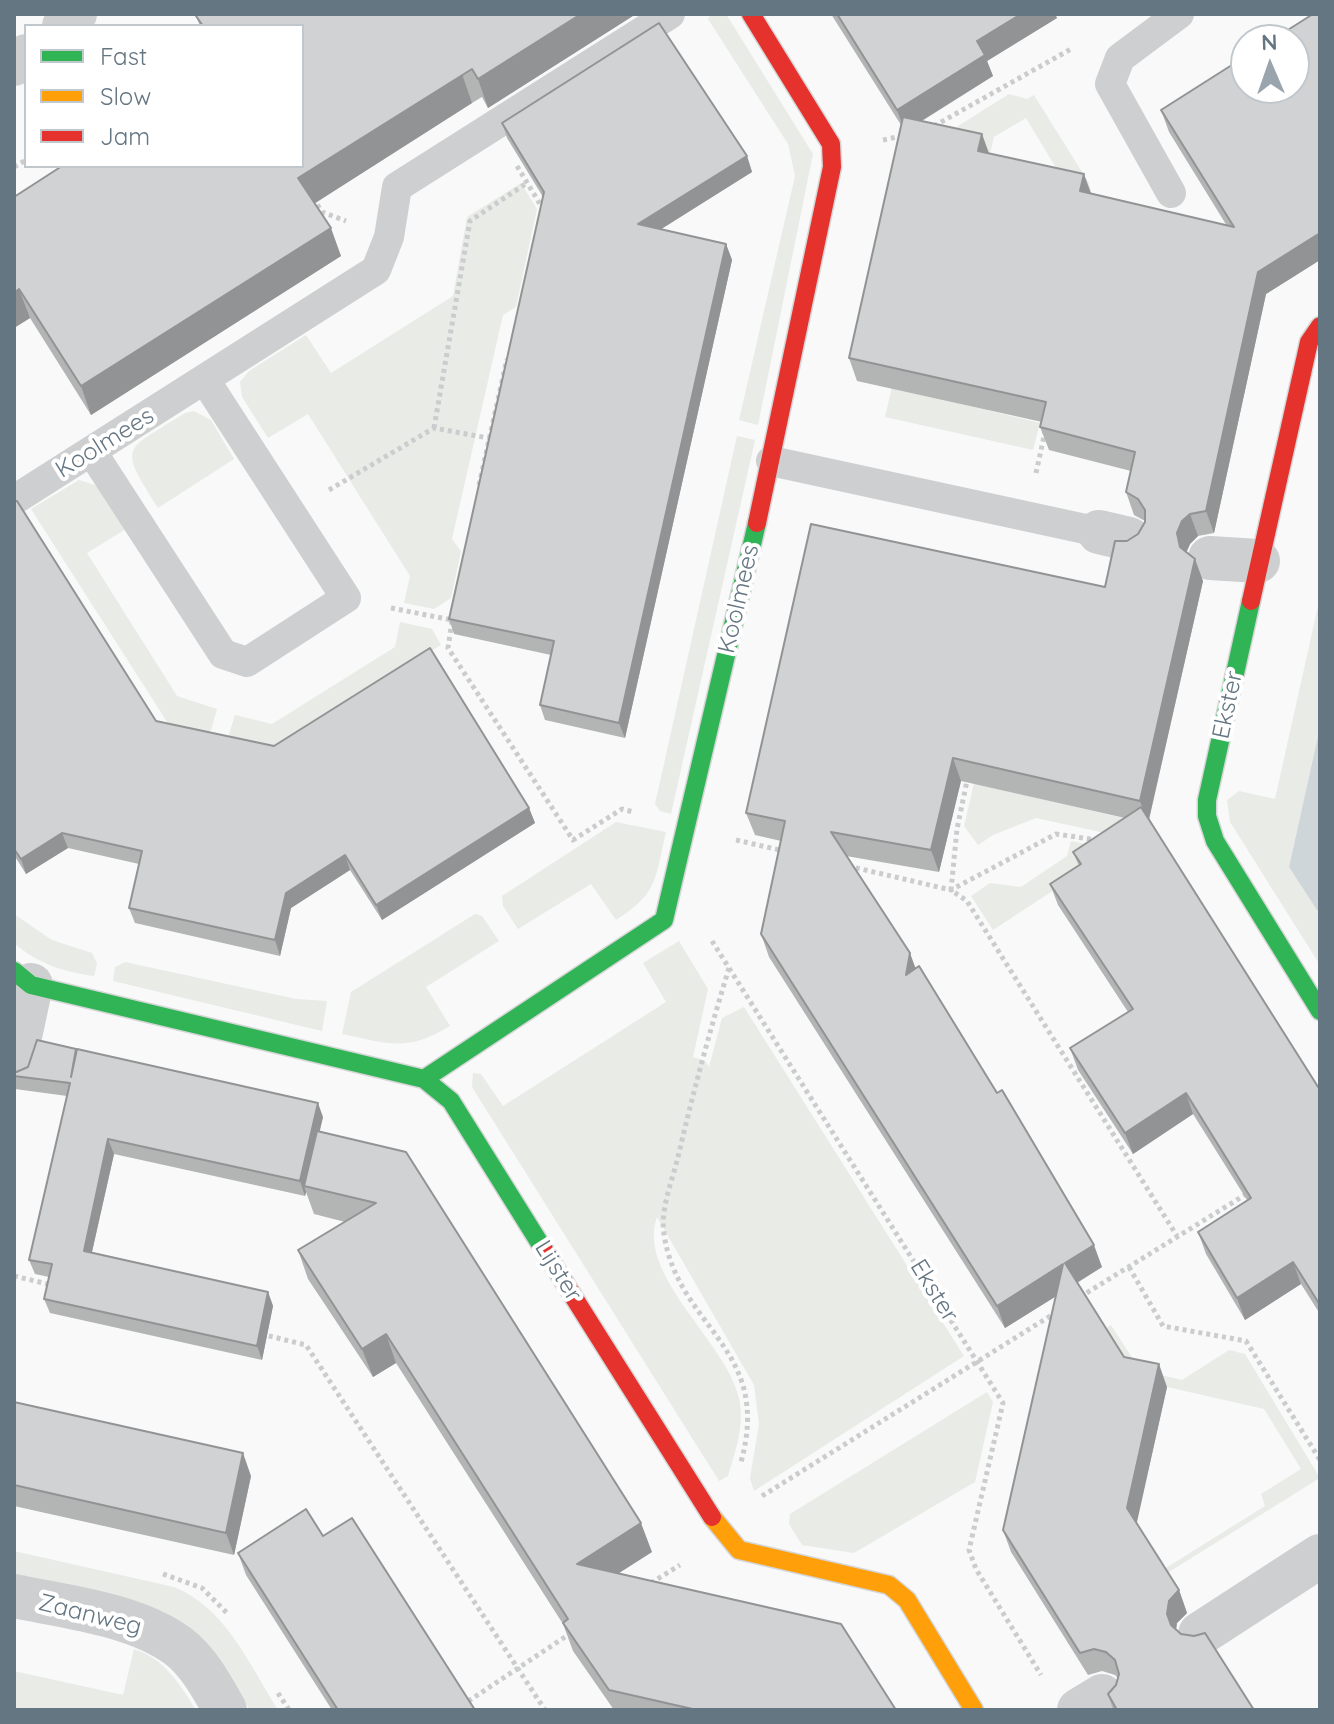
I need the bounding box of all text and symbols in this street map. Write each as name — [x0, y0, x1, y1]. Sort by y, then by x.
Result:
legend — [24, 24, 304, 168]
north arrow — [1230, 24, 1310, 104]
text: N — [1261, 28, 1278, 56]
text: Fast — [100, 41, 147, 71]
text: Slow — [100, 81, 151, 111]
text: Jam — [100, 121, 150, 151]
street label: Koolmees — [51, 402, 159, 484]
street label: Koolmees — [713, 542, 765, 656]
street label: Ekster — [1207, 669, 1249, 741]
street label: Lijster — [528, 1235, 588, 1307]
street label: Ekster — [904, 1254, 964, 1328]
street label: Zaanweg — [36, 1588, 144, 1642]

